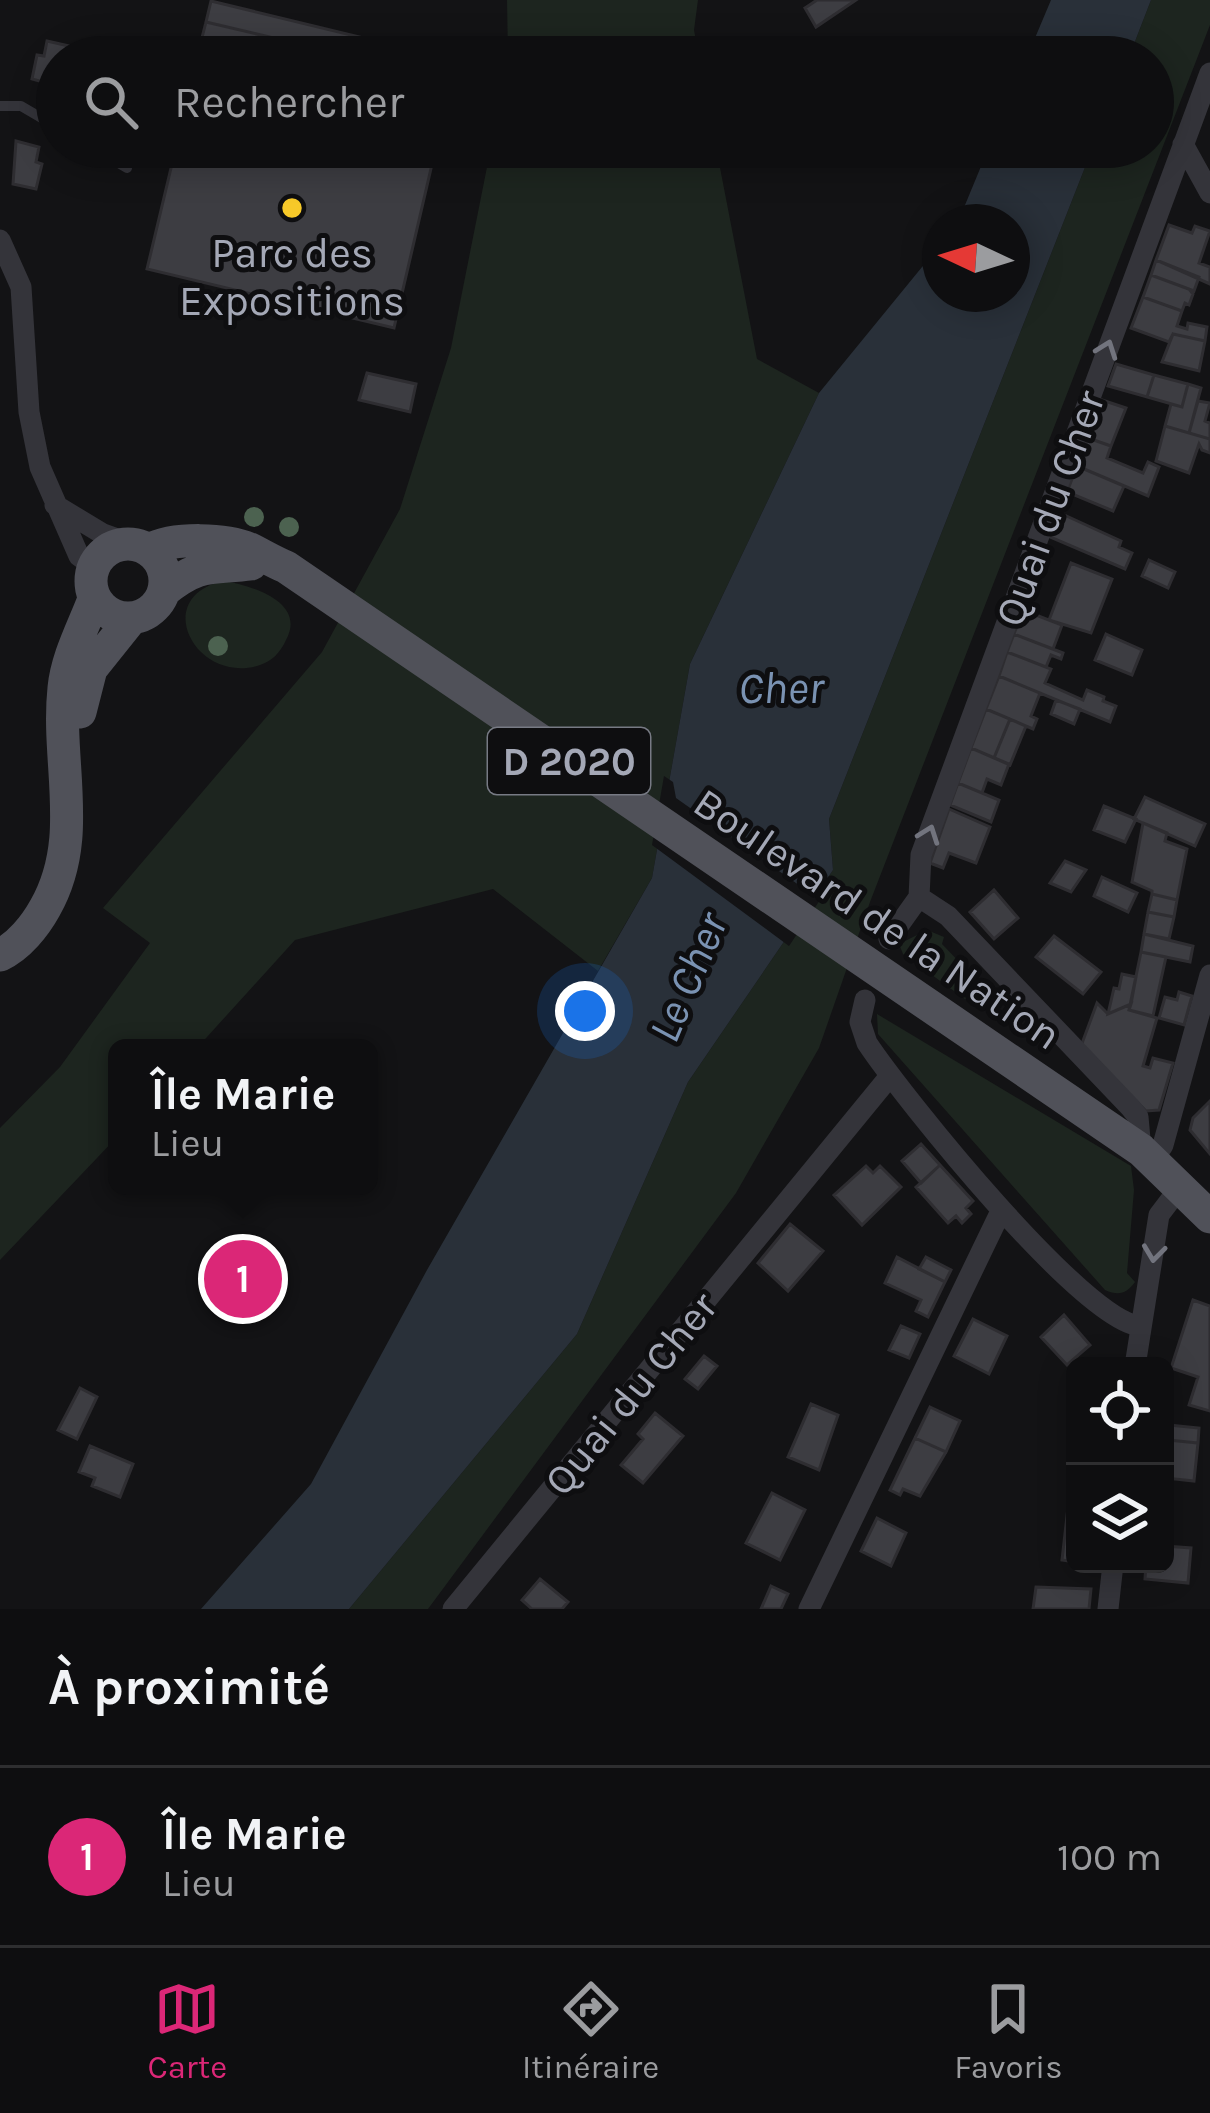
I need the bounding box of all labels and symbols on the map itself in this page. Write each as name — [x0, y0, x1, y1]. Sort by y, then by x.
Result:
marker: Parc des Expositions — [279, 195, 305, 221]
north arrow — [922, 204, 1030, 312]
place label: Parc des Expositions — [179, 228, 405, 326]
one-way arrow — [1093, 340, 1117, 361]
street label: Quai du Cher — [984, 383, 1116, 633]
water label: Cher — [738, 662, 825, 714]
road number: D 2020 — [488, 728, 650, 794]
street label: Boulevard de la Nation — [684, 777, 1070, 1060]
one-way arrow — [914, 824, 939, 845]
water label: Le Cher — [638, 904, 739, 1050]
your location — [555, 981, 615, 1041]
pin: 1 — [204, 1234, 282, 1324]
one-way arrow — [1141, 1243, 1167, 1263]
street label: Quai du Cher — [534, 1281, 728, 1505]

